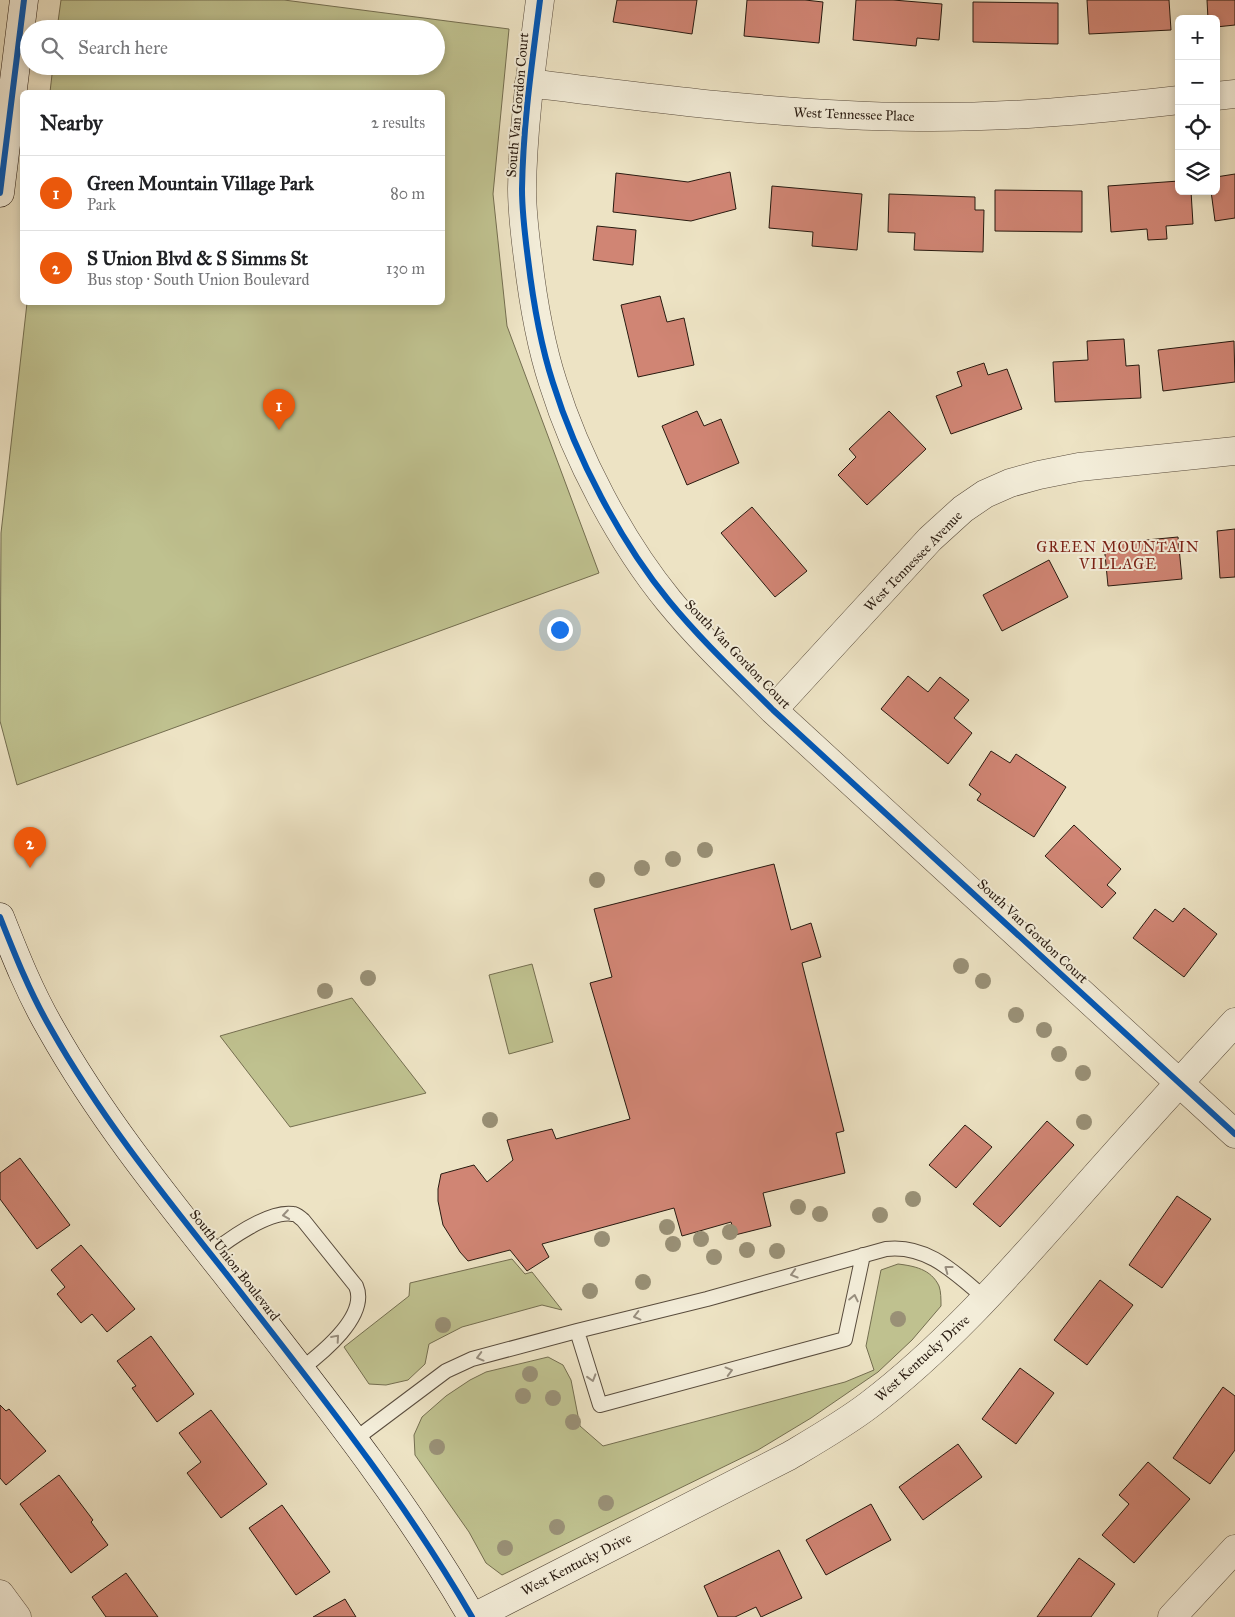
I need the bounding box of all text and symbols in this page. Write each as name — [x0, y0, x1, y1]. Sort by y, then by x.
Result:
map controls — [1175, 15, 1220, 195]
button: + — [1175, 15, 1220, 60]
search box — [20, 20, 445, 75]
street label: South Van Gordon Court — [503, 32, 532, 178]
icon: search — [38, 34, 66, 62]
text: Search here — [78, 36, 168, 59]
button: − — [1175, 60, 1220, 105]
street label: West Tennessee Place — [793, 104, 915, 125]
button: locate — [1175, 105, 1220, 150]
text: Nearby — [40, 110, 103, 136]
text: 2 results — [371, 113, 425, 132]
button: layers — [1175, 150, 1220, 195]
text: Green Mountain Village Park — [87, 172, 314, 195]
text: 1 — [53, 184, 59, 203]
text: 80 m — [390, 184, 425, 203]
text: Park — [87, 195, 116, 214]
text: S Union Blvd & S Simms St — [87, 247, 308, 270]
text: 2 — [52, 259, 60, 278]
text: 130 m — [386, 259, 425, 278]
text: Bus stop · South Union Boulevard — [87, 270, 309, 289]
pin: 1 — [263, 389, 295, 430]
street label: West Tennessee Avenue — [861, 507, 966, 615]
district label: GREEN MOUNTAIN VILLAGE — [1036, 538, 1200, 573]
street label: South Van Gordon Court — [681, 596, 794, 713]
your location — [547, 617, 573, 643]
pin: 2 — [14, 827, 46, 868]
street label: South Van Gordon Court — [974, 876, 1092, 987]
street label: South Union Boulevard — [186, 1206, 283, 1324]
one-way arrow — [281, 1209, 289, 1220]
one-way arrow — [944, 1266, 954, 1275]
one-way arrow — [791, 1269, 799, 1279]
one-way arrow — [848, 1293, 858, 1302]
one-way arrow — [633, 1310, 642, 1321]
street label: West Kentucky Drive — [871, 1311, 973, 1405]
one-way arrow — [331, 1334, 340, 1343]
one-way arrow — [476, 1351, 484, 1362]
one-way arrow — [724, 1366, 733, 1376]
one-way arrow — [586, 1373, 596, 1381]
street label: West Kentucky Drive — [518, 1529, 634, 1600]

